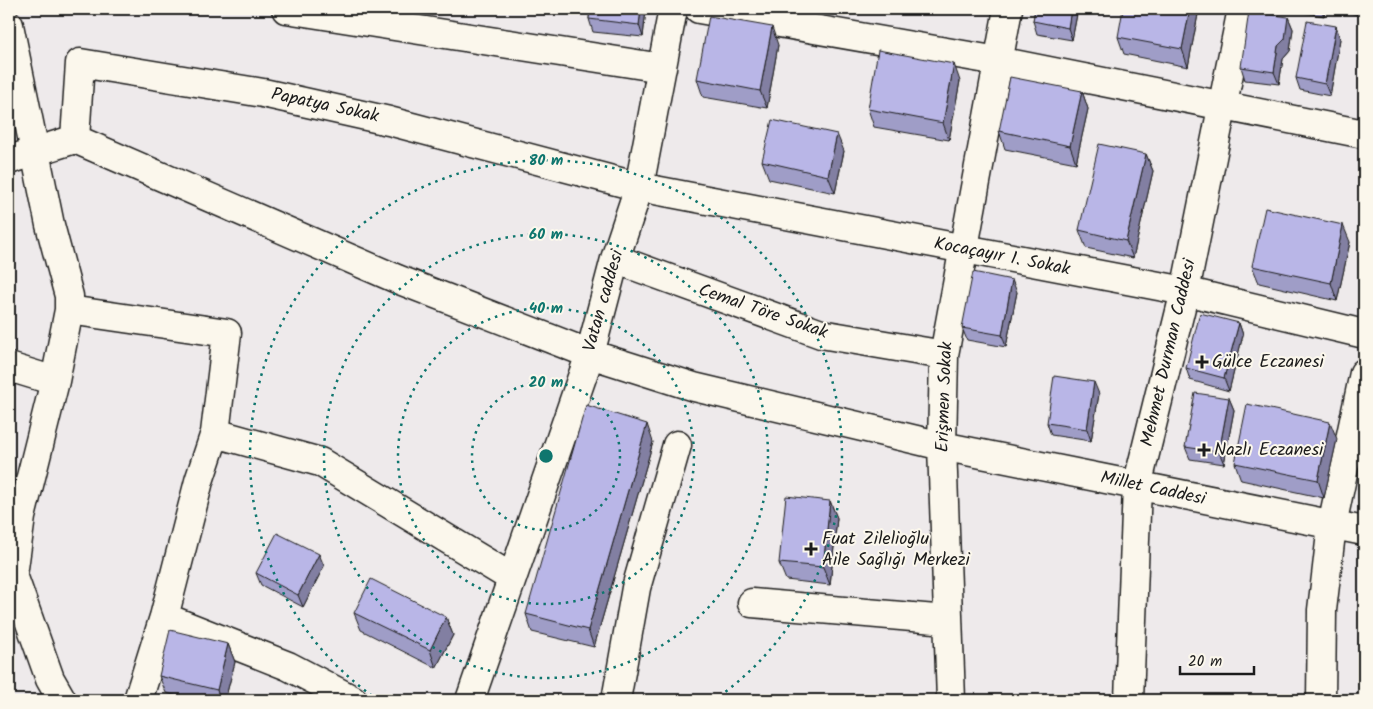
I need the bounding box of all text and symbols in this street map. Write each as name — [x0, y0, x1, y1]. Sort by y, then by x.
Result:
street label: Papatya Sokak — [268, 80, 382, 132]
text: 80 m — [529, 149, 563, 173]
text: 60 m — [529, 223, 563, 247]
street label: Kocaçayır 1. Sokak — [931, 230, 1073, 285]
street label: Vatan caddesi — [576, 246, 633, 355]
street label: Mehmet Durman Caddesi — [1133, 256, 1205, 450]
street label: Cemal Töre Sokak — [694, 276, 832, 348]
text: 40 m — [529, 297, 563, 321]
street label: Erişmen Sokak — [929, 341, 961, 453]
place label: Gülce Eczanesi — [1212, 348, 1325, 377]
marker: Gülce Eczanesi — [1196, 356, 1208, 368]
text: 20 m — [529, 371, 563, 395]
place label: Nazlı Eczanesi — [1214, 436, 1324, 465]
marker: Nazlı Eczanesi — [1198, 444, 1210, 456]
centre of rings — [537, 447, 555, 465]
street label: Millet Caddesi — [1098, 464, 1209, 514]
place label: Fuat Zilelioğlu Aile Sağlığı Merkezi — [822, 525, 971, 575]
marker: Fuat Zilelioğlu Aile Sağlığı Merkezi — [804, 542, 818, 556]
scale bar — [1180, 644, 1254, 676]
text: 20 m — [1188, 650, 1222, 674]

